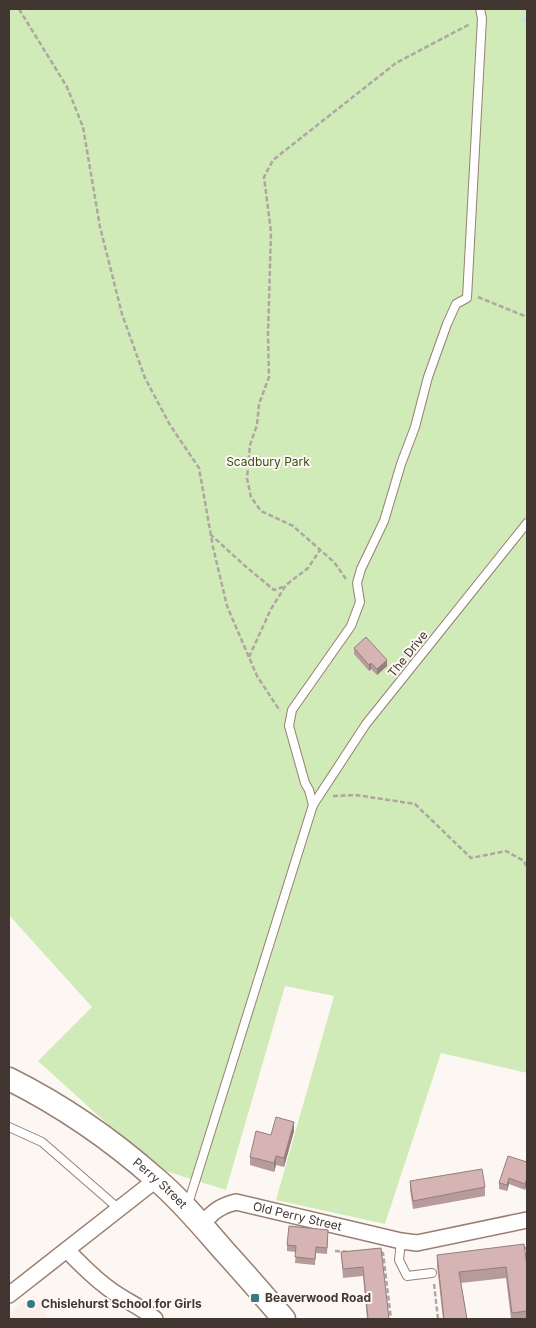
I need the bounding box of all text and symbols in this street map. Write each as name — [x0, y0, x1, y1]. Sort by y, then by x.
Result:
park label: Scadbury Park — [226, 454, 310, 469]
street label: The Drive — [384, 628, 431, 680]
street label: Perry Street — [130, 1155, 191, 1211]
street label: Old Perry Street — [251, 1198, 343, 1234]
place label: Beaverwood Road — [265, 1290, 371, 1305]
marker: Beaverwood Road — [249, 1292, 261, 1304]
place label: Chislehurst School for Girls — [41, 1296, 202, 1311]
marker: Chislehurst School for Girls — [25, 1298, 37, 1310]

